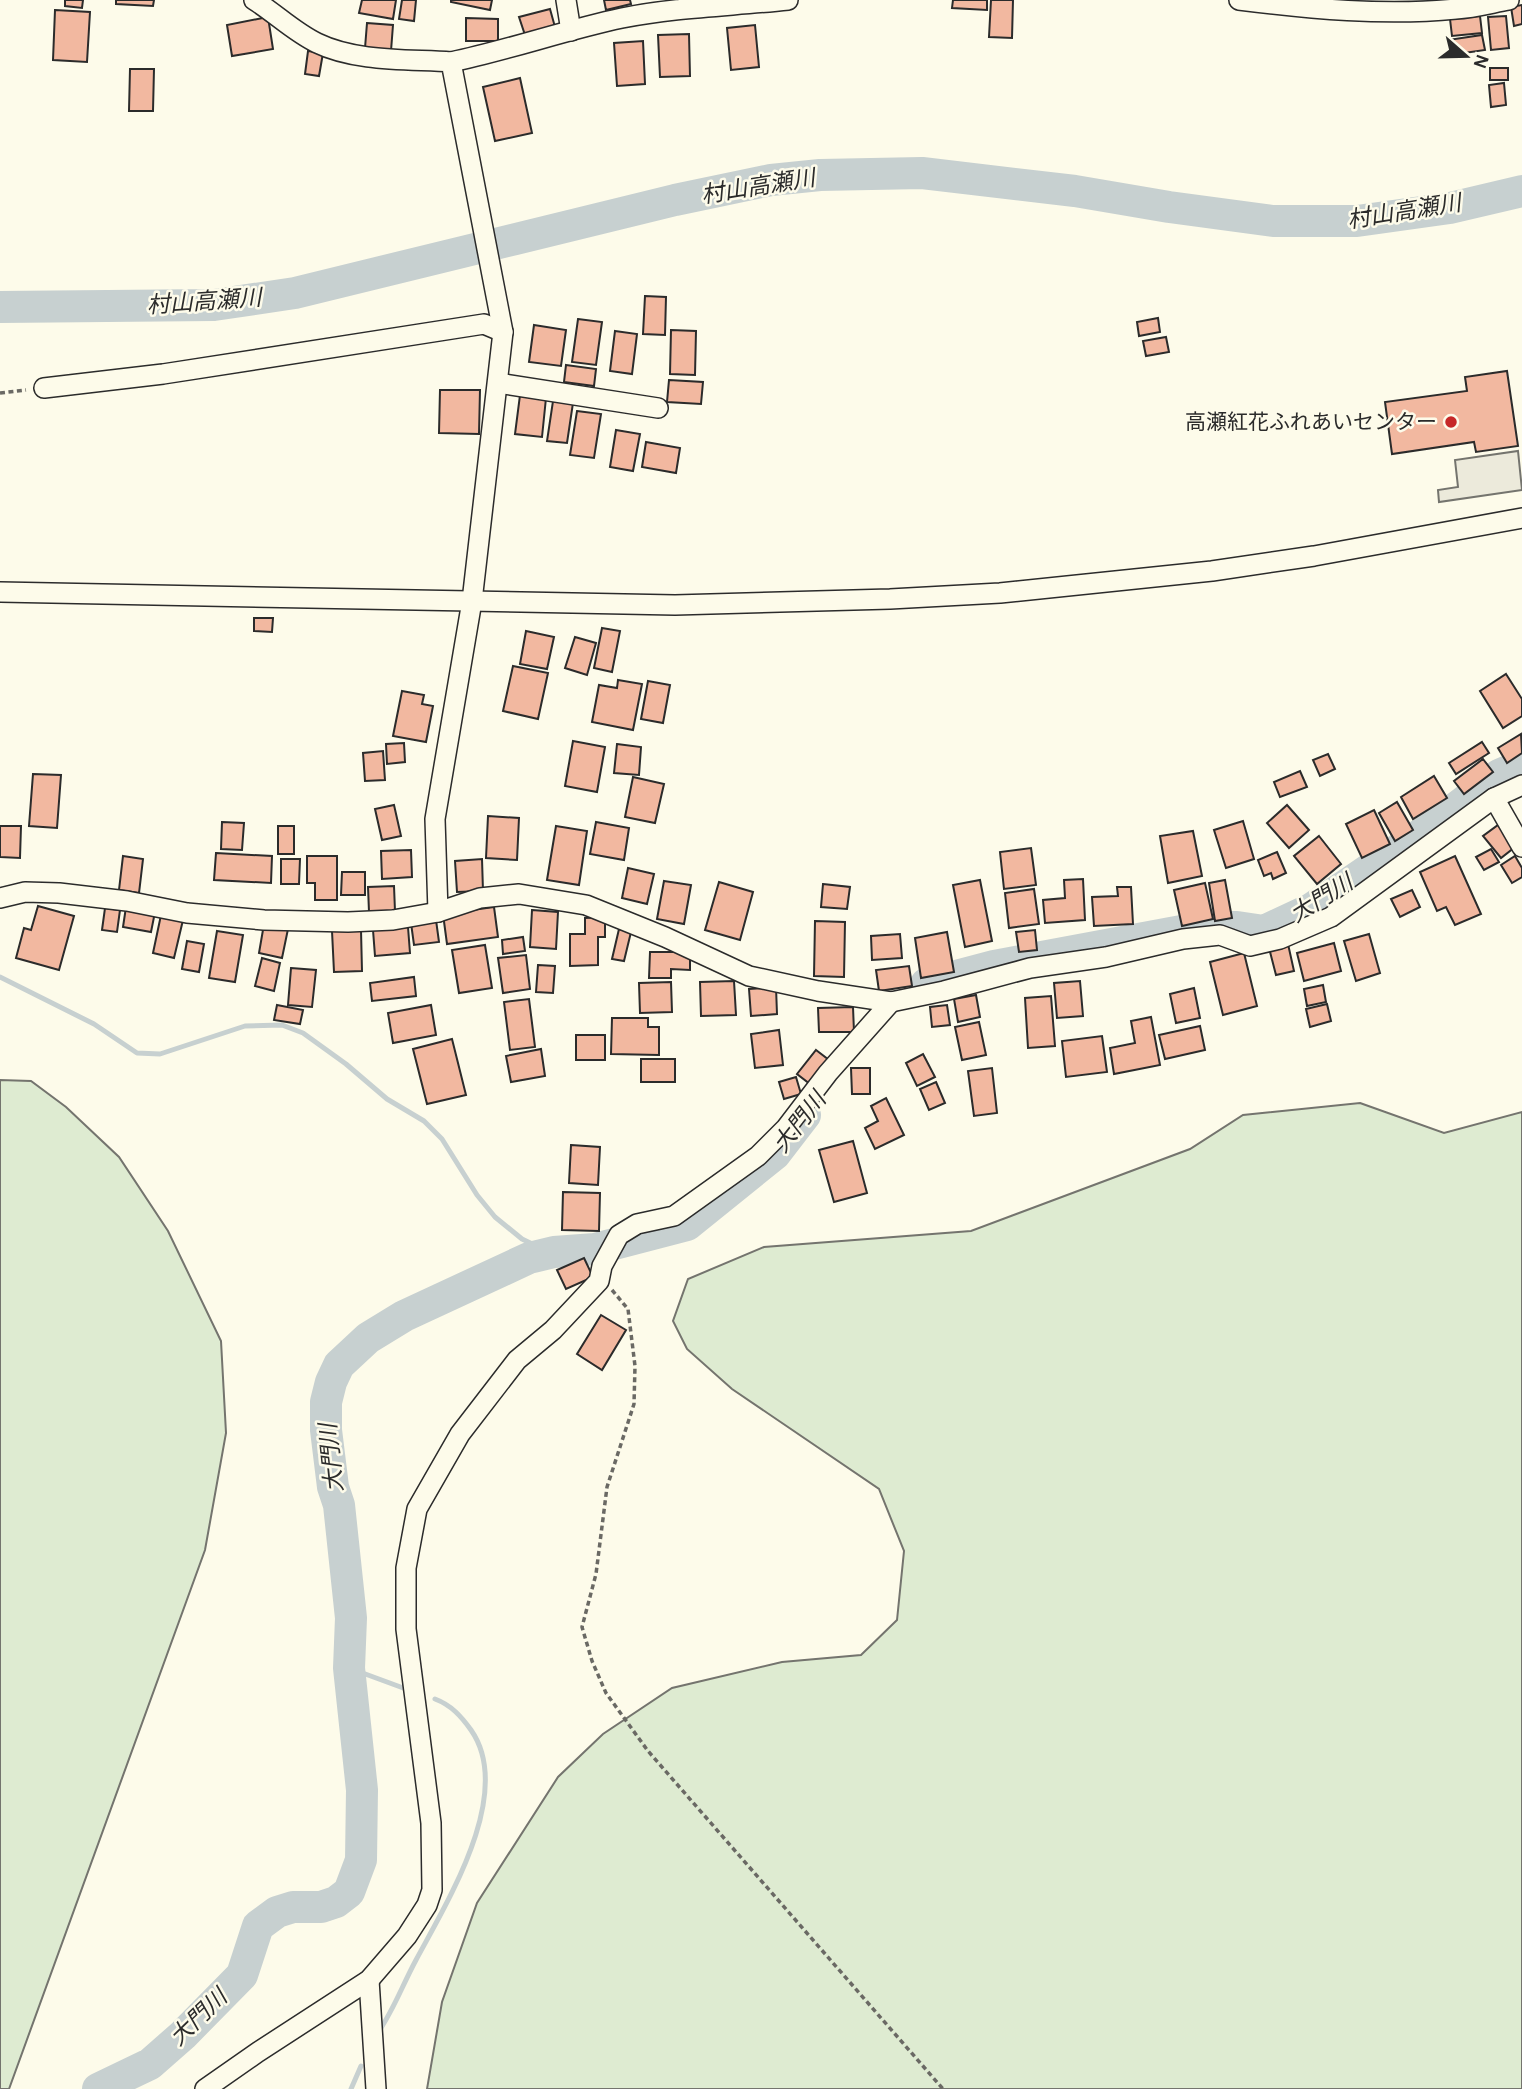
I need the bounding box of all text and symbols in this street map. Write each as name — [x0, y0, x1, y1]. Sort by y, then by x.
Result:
north arrow — [1431, 21, 1501, 91]
text: N — [1468, 51, 1494, 72]
water label: 村山高瀬川 — [699, 164, 820, 209]
water label: 村山高瀬川 — [1345, 189, 1466, 234]
water label: 村山高瀬川 — [146, 284, 265, 319]
place label: 高瀬紅花ふれあいセンター — [1185, 410, 1437, 434]
marker: 高瀬紅花ふれあいセンター — [1443, 414, 1459, 430]
water label: 大門川 — [1285, 867, 1360, 928]
water label: 大門川 — [768, 1084, 833, 1158]
water label: 大門川 — [314, 1419, 349, 1494]
water label: 大門川 — [164, 1982, 235, 2051]

